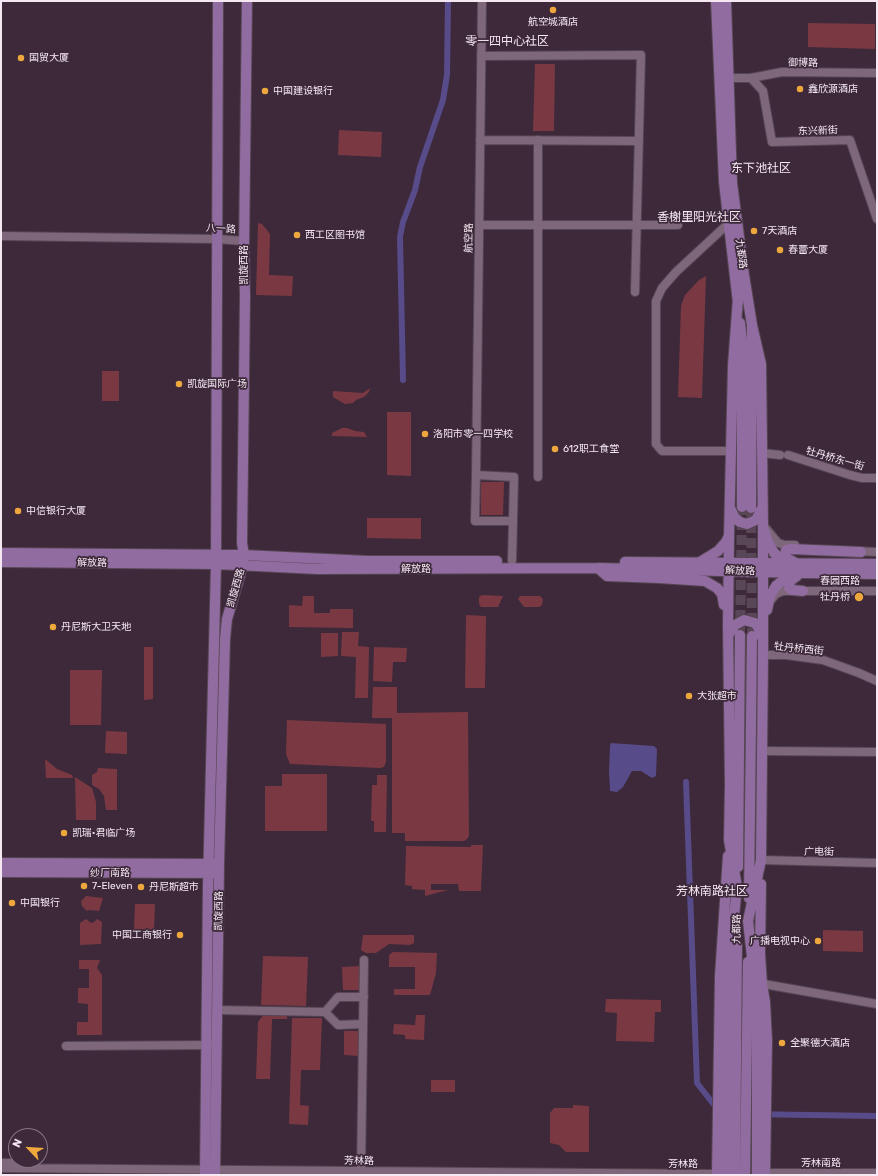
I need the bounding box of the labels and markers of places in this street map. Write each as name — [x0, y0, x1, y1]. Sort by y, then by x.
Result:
marker: 航空城酒店 — [548, 5, 558, 15]
place label: 航空城酒店 — [528, 16, 578, 28]
place label: 国贸大厦 — [29, 52, 69, 64]
marker: 国贸大厦 — [16, 53, 26, 63]
place label: 鑫欣源酒店 — [808, 83, 858, 95]
marker: 鑫欣源酒店 — [795, 84, 805, 94]
place label: 中国建设银行 — [273, 85, 333, 97]
marker: 中国建设银行 — [260, 86, 270, 96]
place label: 7天酒店 — [762, 225, 797, 237]
marker: 7天酒店 — [749, 226, 759, 236]
place label: 西工区图书馆 — [305, 229, 365, 241]
marker: 西工区图书馆 — [292, 230, 302, 240]
place label: 春蕾大厦 — [788, 244, 828, 256]
marker: 春蕾大厦 — [775, 245, 785, 255]
place label: 凯旋国际广场 — [187, 378, 247, 390]
marker: 凯旋国际广场 — [174, 379, 184, 389]
place label: 洛阳市零一四学校 — [433, 428, 513, 440]
marker: 洛阳市零一四学校 — [420, 429, 430, 439]
place label: 612职工食堂 — [563, 443, 619, 455]
marker: 612职工食堂 — [550, 444, 560, 454]
place label: 中信银行大厦 — [26, 505, 86, 517]
marker: 中信银行大厦 — [13, 506, 23, 516]
place label: 牡丹桥 — [820, 591, 850, 603]
marker: 牡丹桥 — [853, 591, 865, 603]
place label: 丹尼斯大卫天地 — [61, 621, 131, 633]
marker: 丹尼斯大卫天地 — [48, 622, 58, 632]
place label: 大张超市 — [697, 690, 737, 702]
marker: 大张超市 — [684, 691, 694, 701]
place label: 凯瑞·君临广场 — [72, 827, 135, 839]
marker: 凯瑞·君临广场 — [59, 828, 69, 838]
place label: 7-Eleven — [92, 880, 132, 892]
marker: 7-Eleven — [79, 881, 89, 891]
place label: 丹尼斯超市 — [149, 881, 199, 893]
marker: 丹尼斯超市 — [136, 882, 146, 892]
place label: 中国银行 — [20, 897, 60, 909]
marker: 中国银行 — [7, 898, 17, 908]
place label: 中国工商银行 — [112, 929, 172, 941]
marker: 中国工商银行 — [175, 930, 185, 940]
place label: 广播电视中心 — [750, 935, 810, 947]
marker: 广播电视中心 — [813, 936, 823, 946]
place label: 全聚德大酒店 — [790, 1037, 850, 1049]
marker: 全聚德大酒店 — [777, 1038, 787, 1048]

